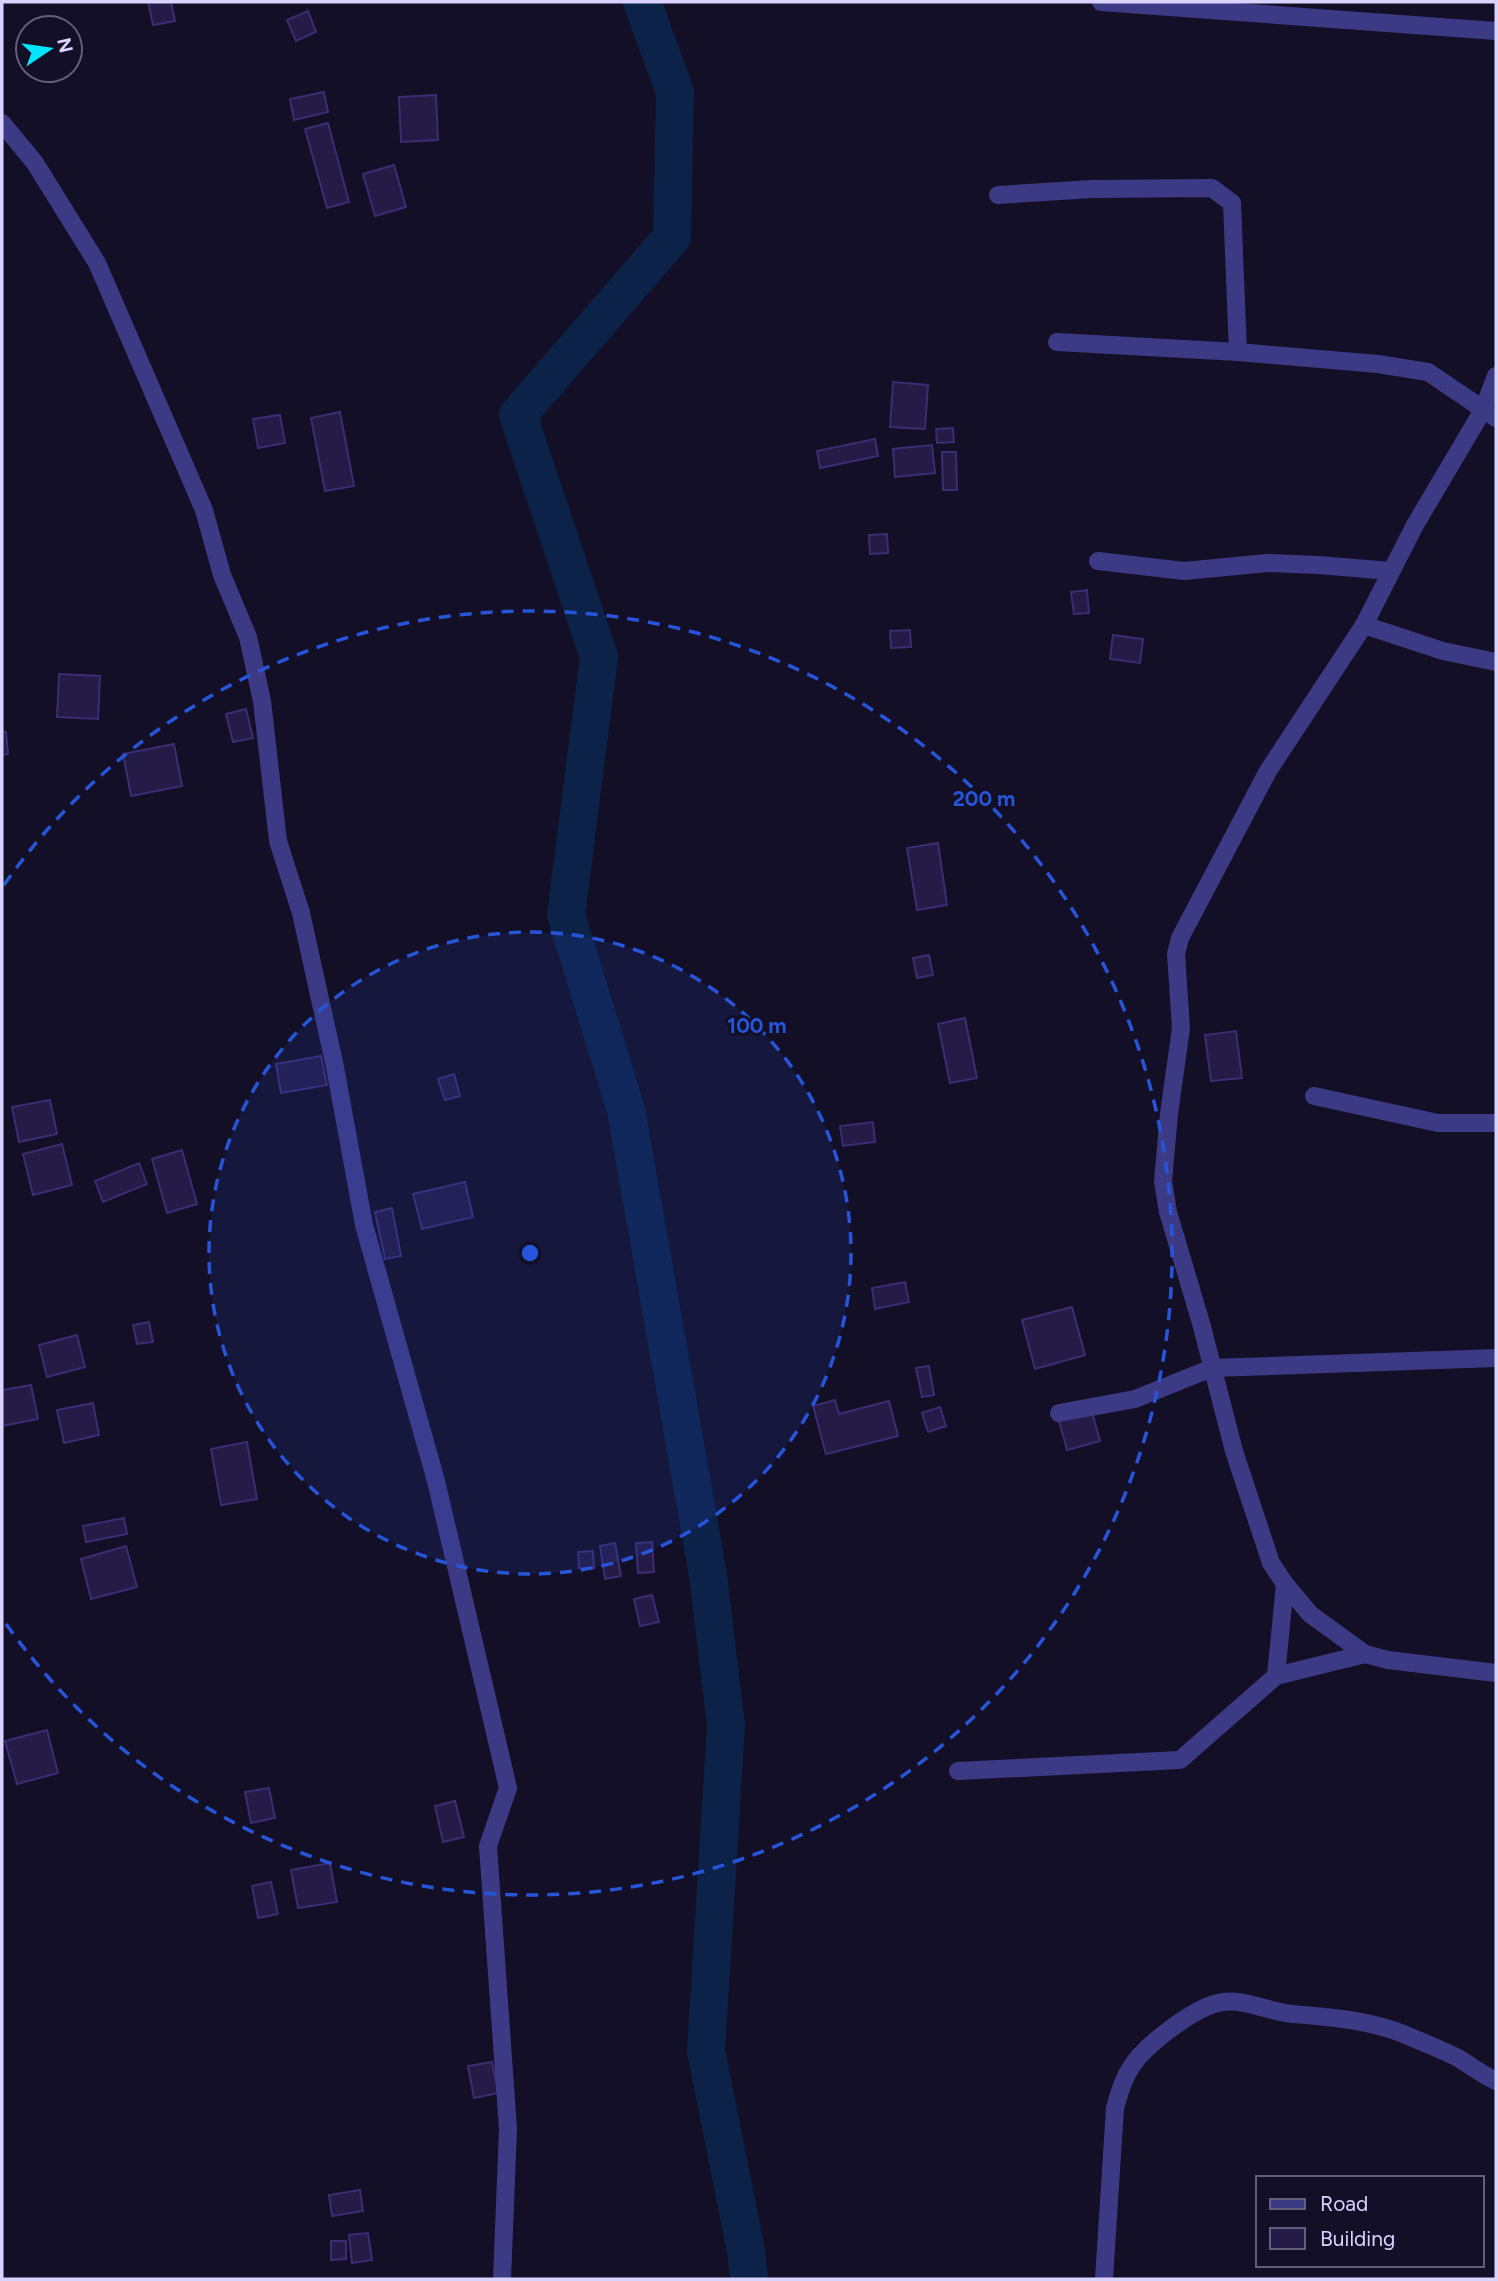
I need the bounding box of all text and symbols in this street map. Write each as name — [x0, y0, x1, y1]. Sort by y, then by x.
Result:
north arrow — [14, 14, 84, 84]
text: N — [52, 36, 78, 55]
text: 200 m — [953, 786, 1015, 811]
text: 100 m — [727, 1013, 787, 1038]
centre of rings — [518, 1241, 542, 1265]
legend — [1256, 2176, 1484, 2267]
text: Road — [1320, 2191, 1368, 2216]
text: Building — [1320, 2226, 1395, 2251]

